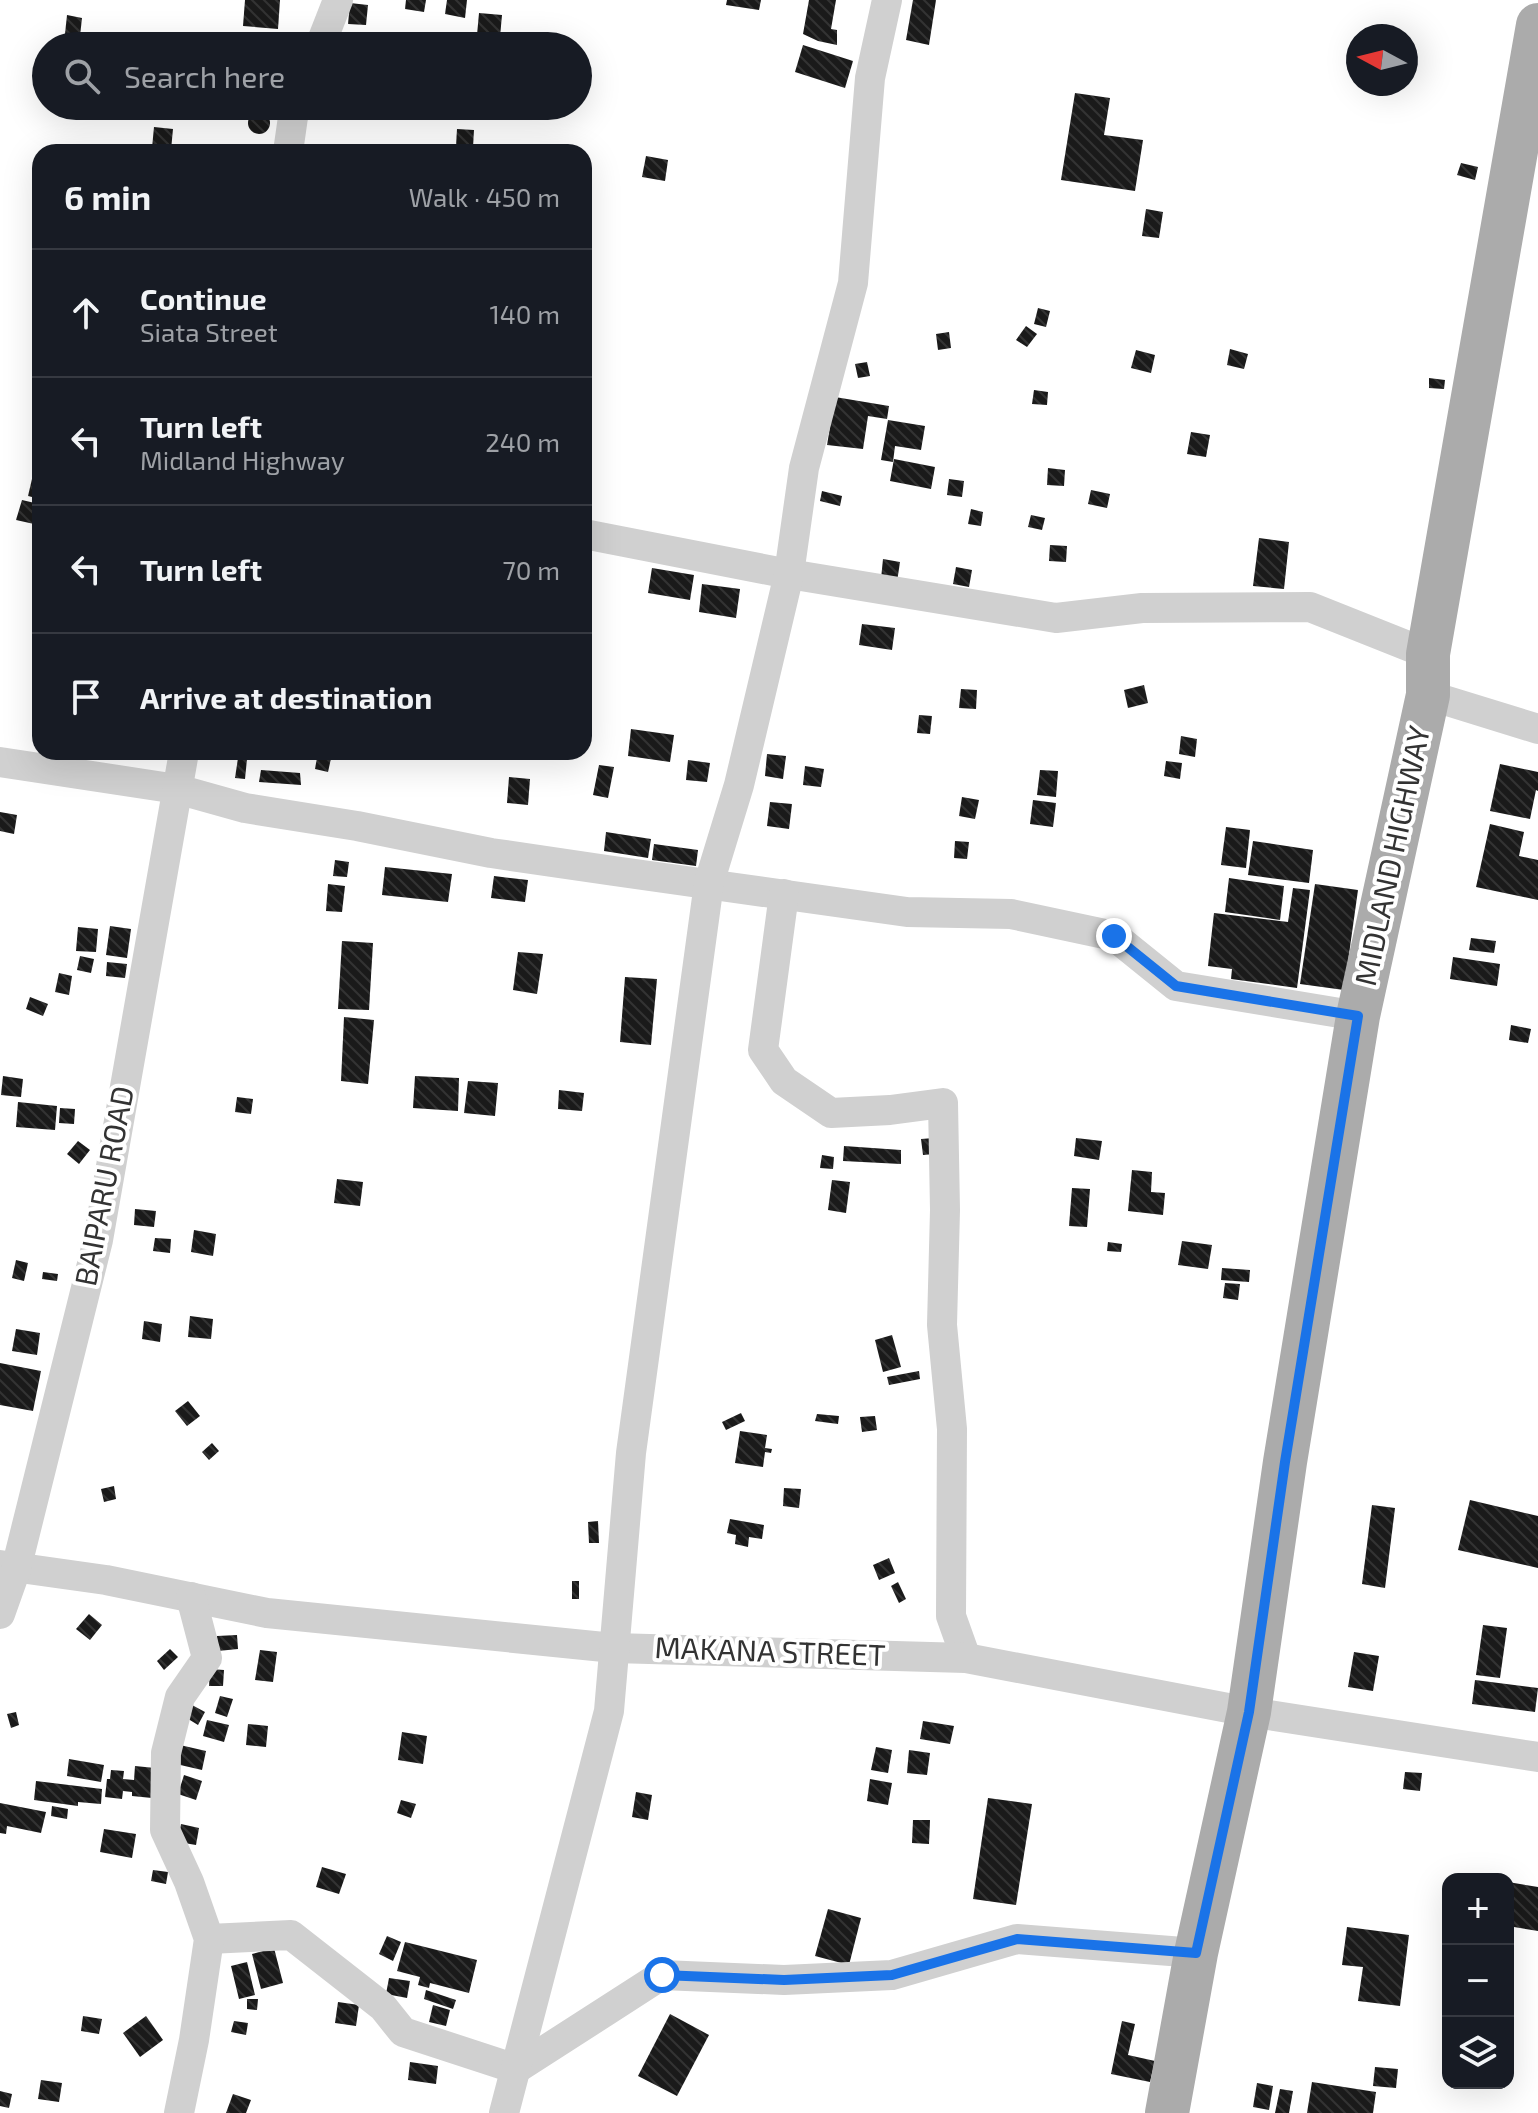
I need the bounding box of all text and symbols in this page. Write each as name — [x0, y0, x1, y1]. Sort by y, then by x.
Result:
north arrow — [1346, 24, 1418, 96]
search box — [32, 32, 592, 120]
icon: search — [60, 54, 104, 98]
text: Search here — [124, 58, 285, 94]
text: 6 min — [64, 176, 151, 217]
text: Walk · 450 m — [409, 181, 560, 212]
text: Continue — [140, 280, 267, 316]
icon: ahead — [64, 291, 108, 335]
text: 140 m — [489, 298, 560, 329]
text: Siata Street — [140, 316, 278, 347]
text: Turn left — [140, 408, 262, 444]
icon: left — [64, 419, 108, 463]
text: 240 m — [485, 426, 560, 457]
text: Midland Highway — [140, 444, 345, 475]
icon: left — [64, 547, 108, 591]
text: Turn left — [140, 551, 262, 587]
text: 70 m — [502, 554, 560, 585]
icon: arrive — [64, 675, 108, 719]
text: Arrive at destination — [140, 679, 432, 715]
street label: MIDLAND HIGHWAY — [1346, 722, 1436, 989]
route end — [1096, 918, 1132, 954]
street label: BAIPARU ROAD — [66, 1083, 140, 1289]
street label: MAKANA STREET — [654, 1628, 886, 1672]
map controls — [1442, 1873, 1514, 2089]
button: + — [1442, 1873, 1514, 1945]
button: − — [1442, 1945, 1514, 2017]
route start — [644, 1957, 680, 1993]
button: layers — [1442, 2017, 1514, 2089]

